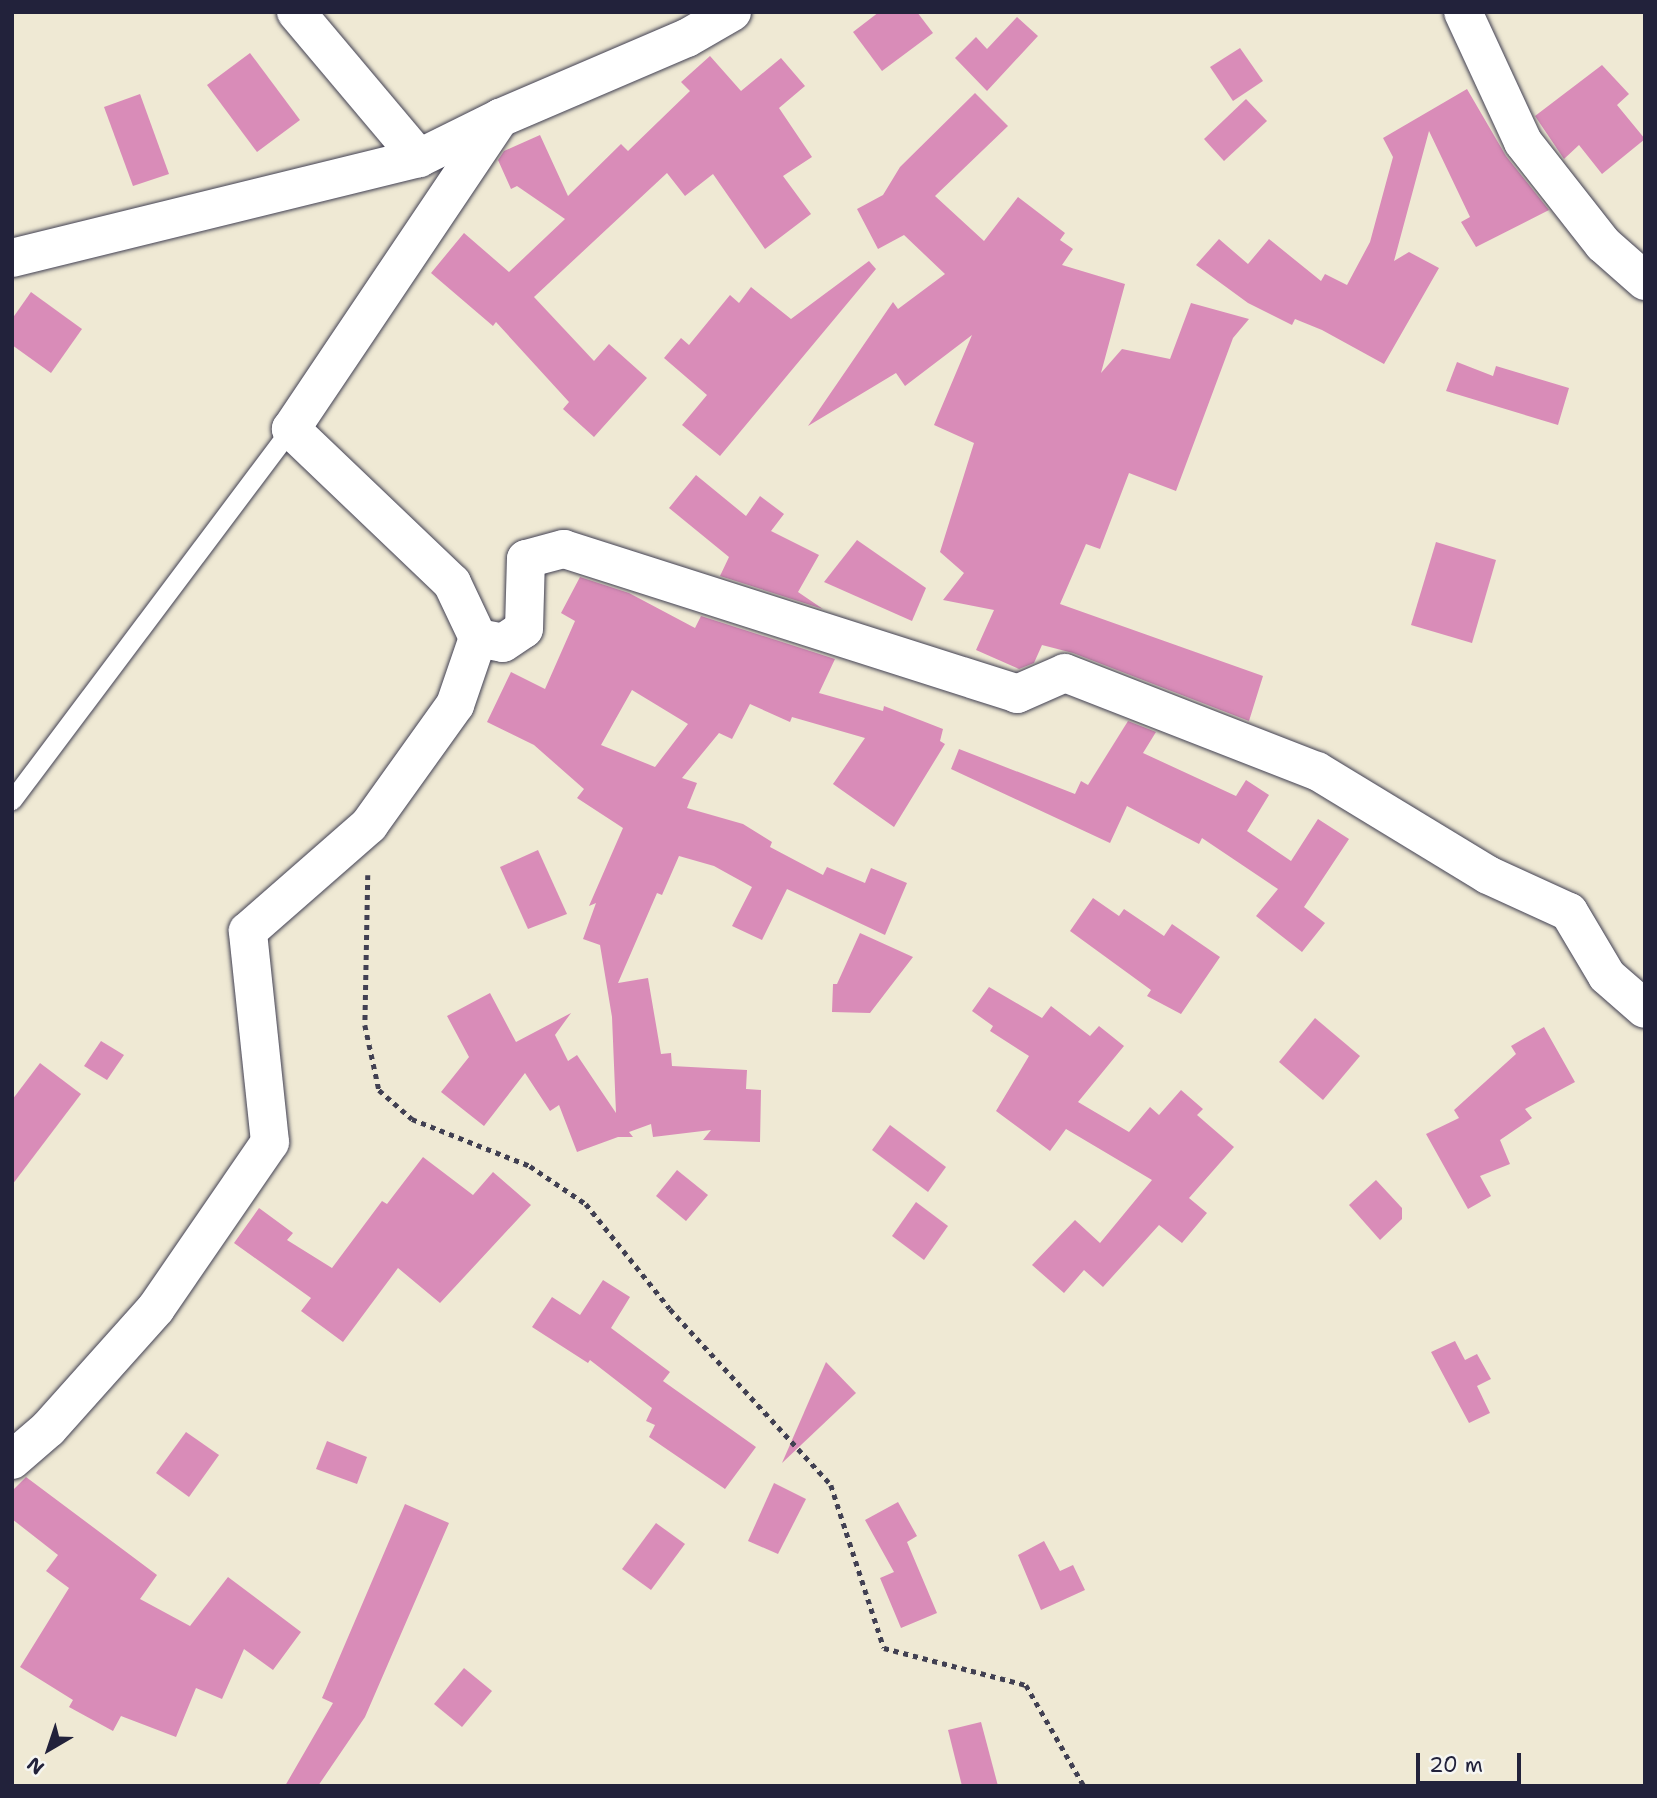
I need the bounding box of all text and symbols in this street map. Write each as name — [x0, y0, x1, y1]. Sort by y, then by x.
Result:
north arrow — [14, 1714, 84, 1784]
scale bar — [1419, 1738, 1524, 1782]
text: N — [22, 1751, 49, 1780]
text: 20 m — [1429, 1751, 1483, 1779]

